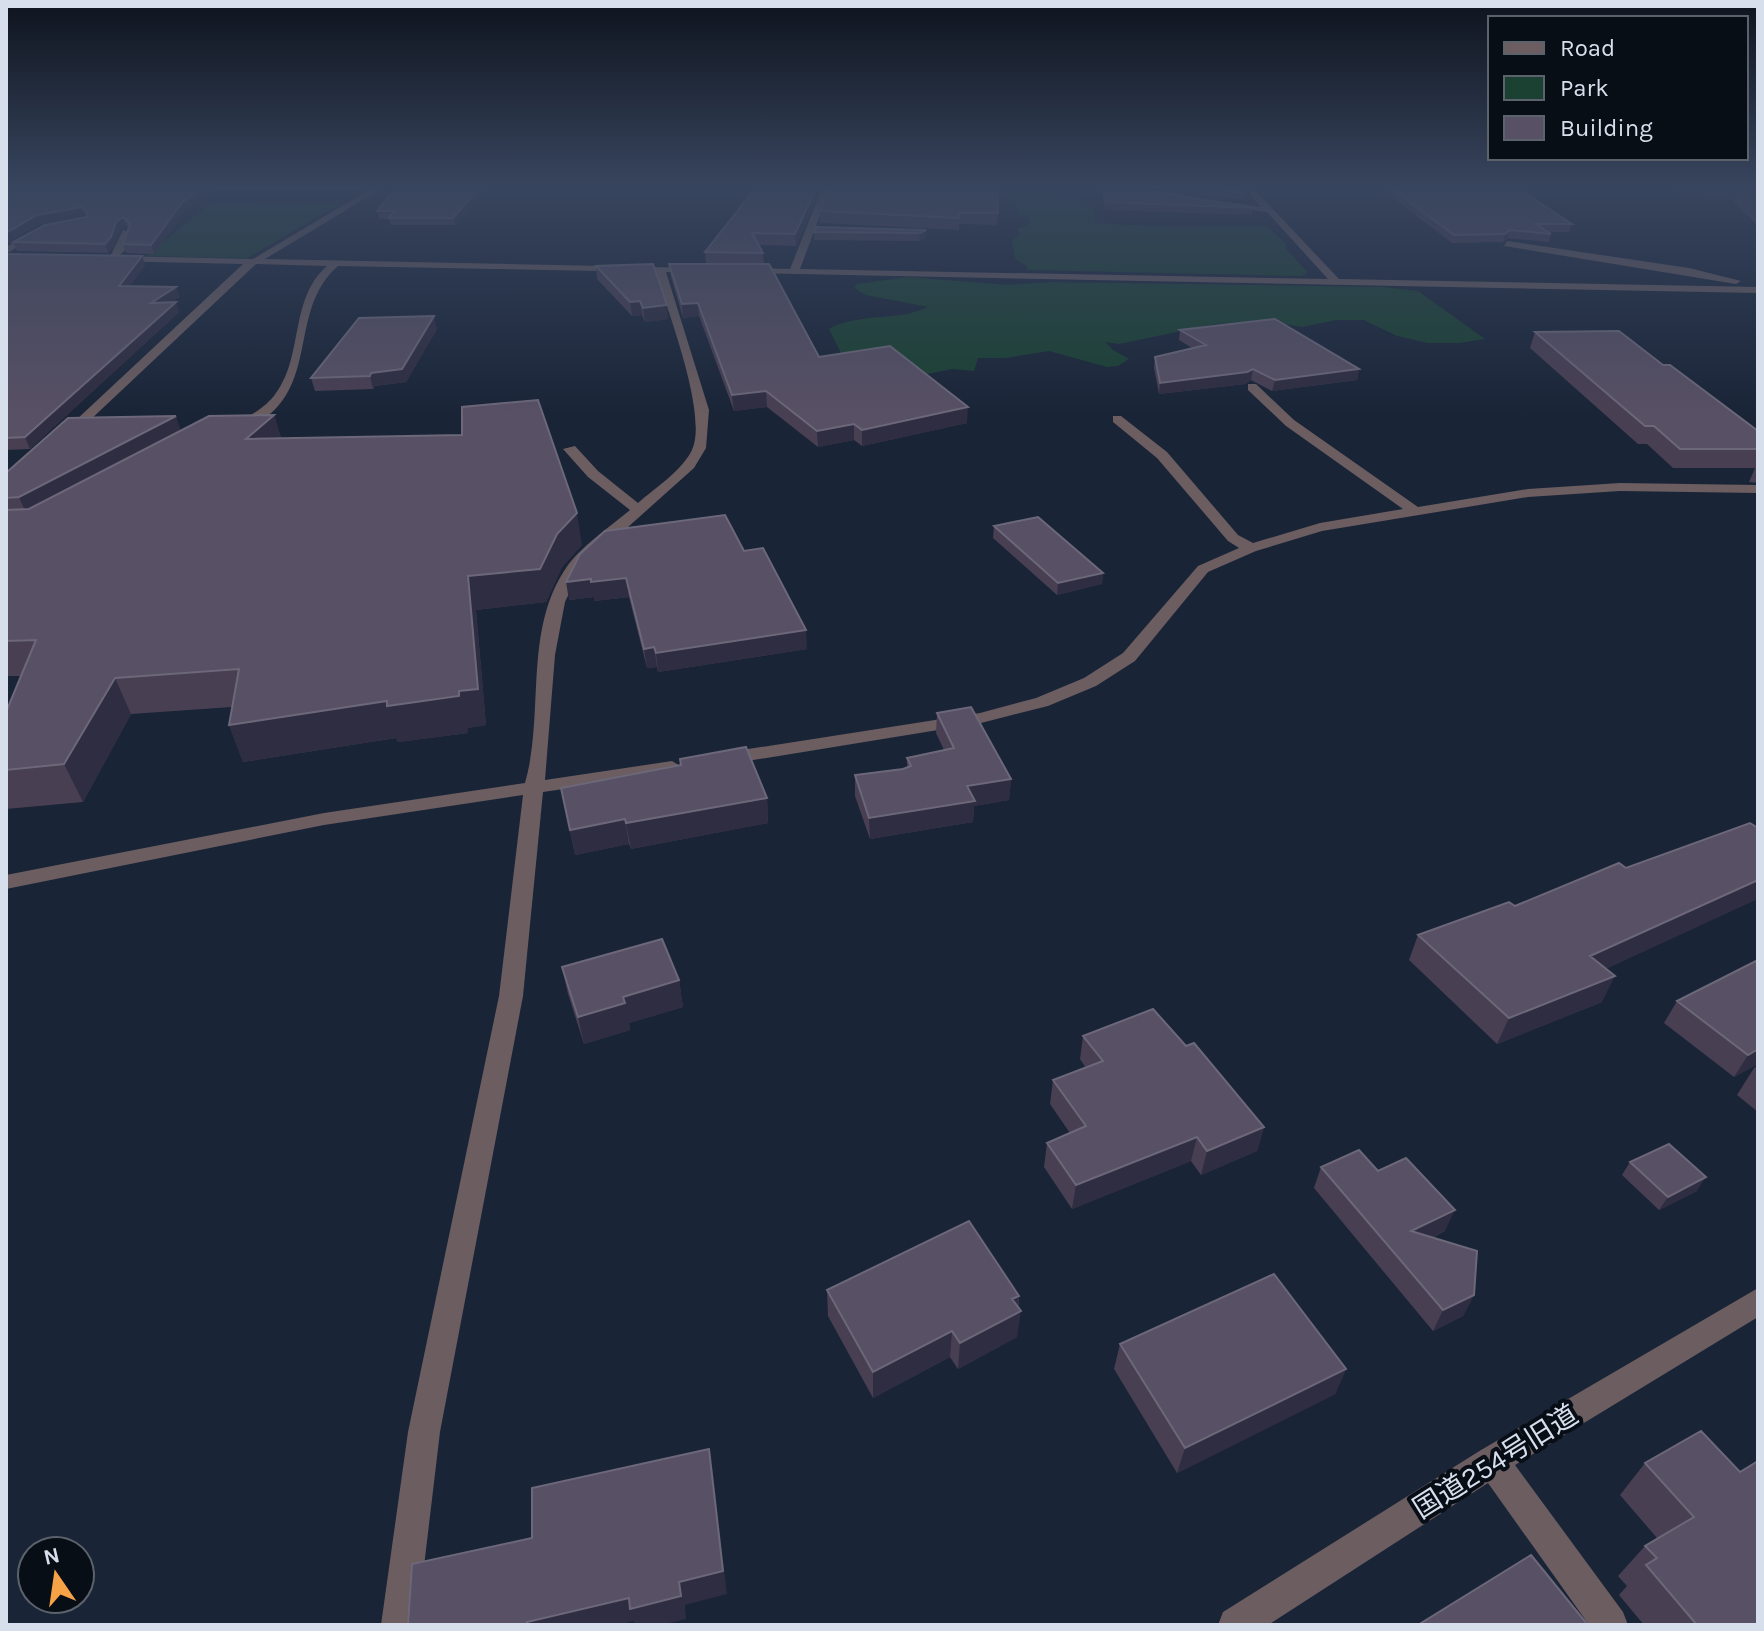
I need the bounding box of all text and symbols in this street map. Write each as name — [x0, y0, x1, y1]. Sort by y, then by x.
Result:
legend — [1488, 16, 1748, 160]
text: Road — [1560, 34, 1615, 62]
text: Park — [1560, 74, 1609, 102]
text: Building — [1560, 114, 1653, 142]
street label: 国道254号旧道 — [1407, 1398, 1584, 1525]
north arrow — [16, 1535, 96, 1615]
text: N — [41, 1542, 62, 1571]

